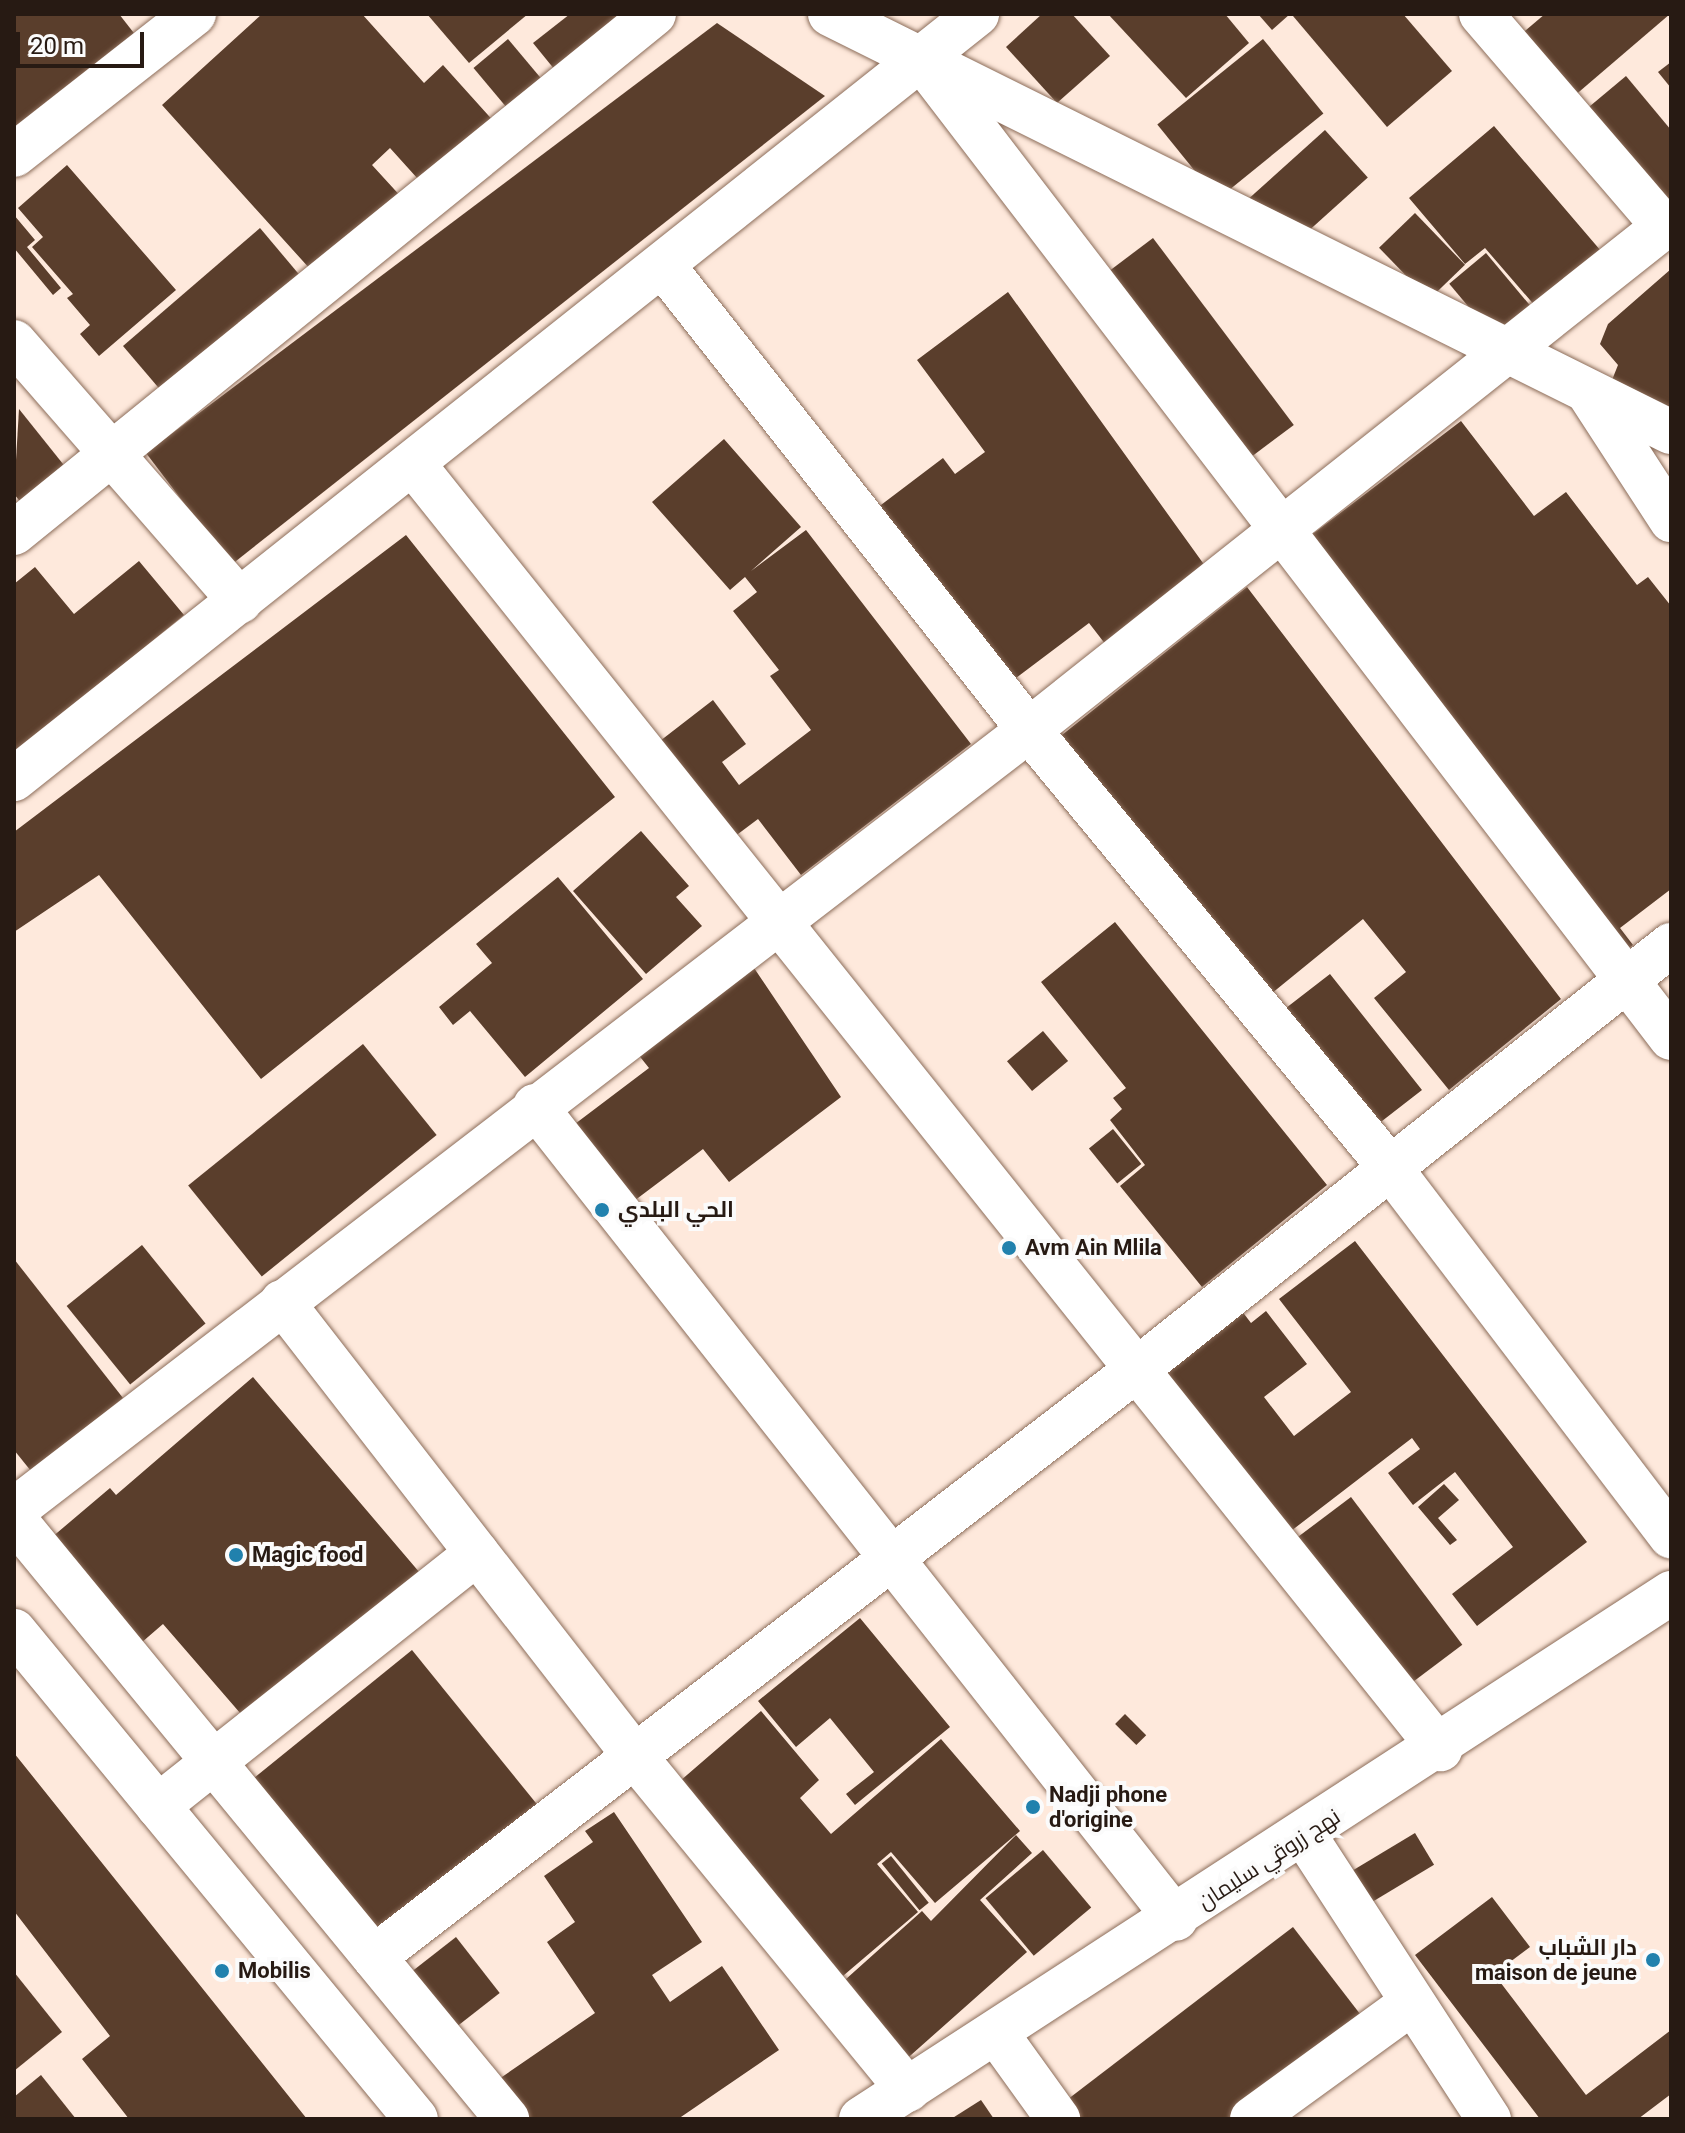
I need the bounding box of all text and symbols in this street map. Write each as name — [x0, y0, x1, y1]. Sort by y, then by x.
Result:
scale bar — [20, 16, 148, 66]
text: 20 m — [30, 32, 84, 60]
place label: الحي البلدي — [618, 1197, 734, 1223]
marker: الحي البلدي — [593, 1201, 611, 1219]
place label: Avm Ain Mlila — [1025, 1235, 1162, 1261]
marker: Avm Ain Mlila — [1000, 1239, 1018, 1257]
place label: Magic food — [252, 1542, 363, 1568]
marker: Magic food — [227, 1546, 245, 1564]
place label: Nadji phone d'origine — [1049, 1781, 1167, 1832]
marker: Nadji phone d'origine — [1024, 1798, 1042, 1816]
street label: نهج زروقي سليمان — [1193, 1803, 1345, 1915]
place label: دار الشباب maison de jeune — [1475, 1934, 1637, 1986]
marker: دار الشباب maison de jeune — [1644, 1951, 1662, 1969]
place label: Mobilis — [238, 1958, 311, 1984]
marker: Mobilis — [213, 1962, 231, 1980]

